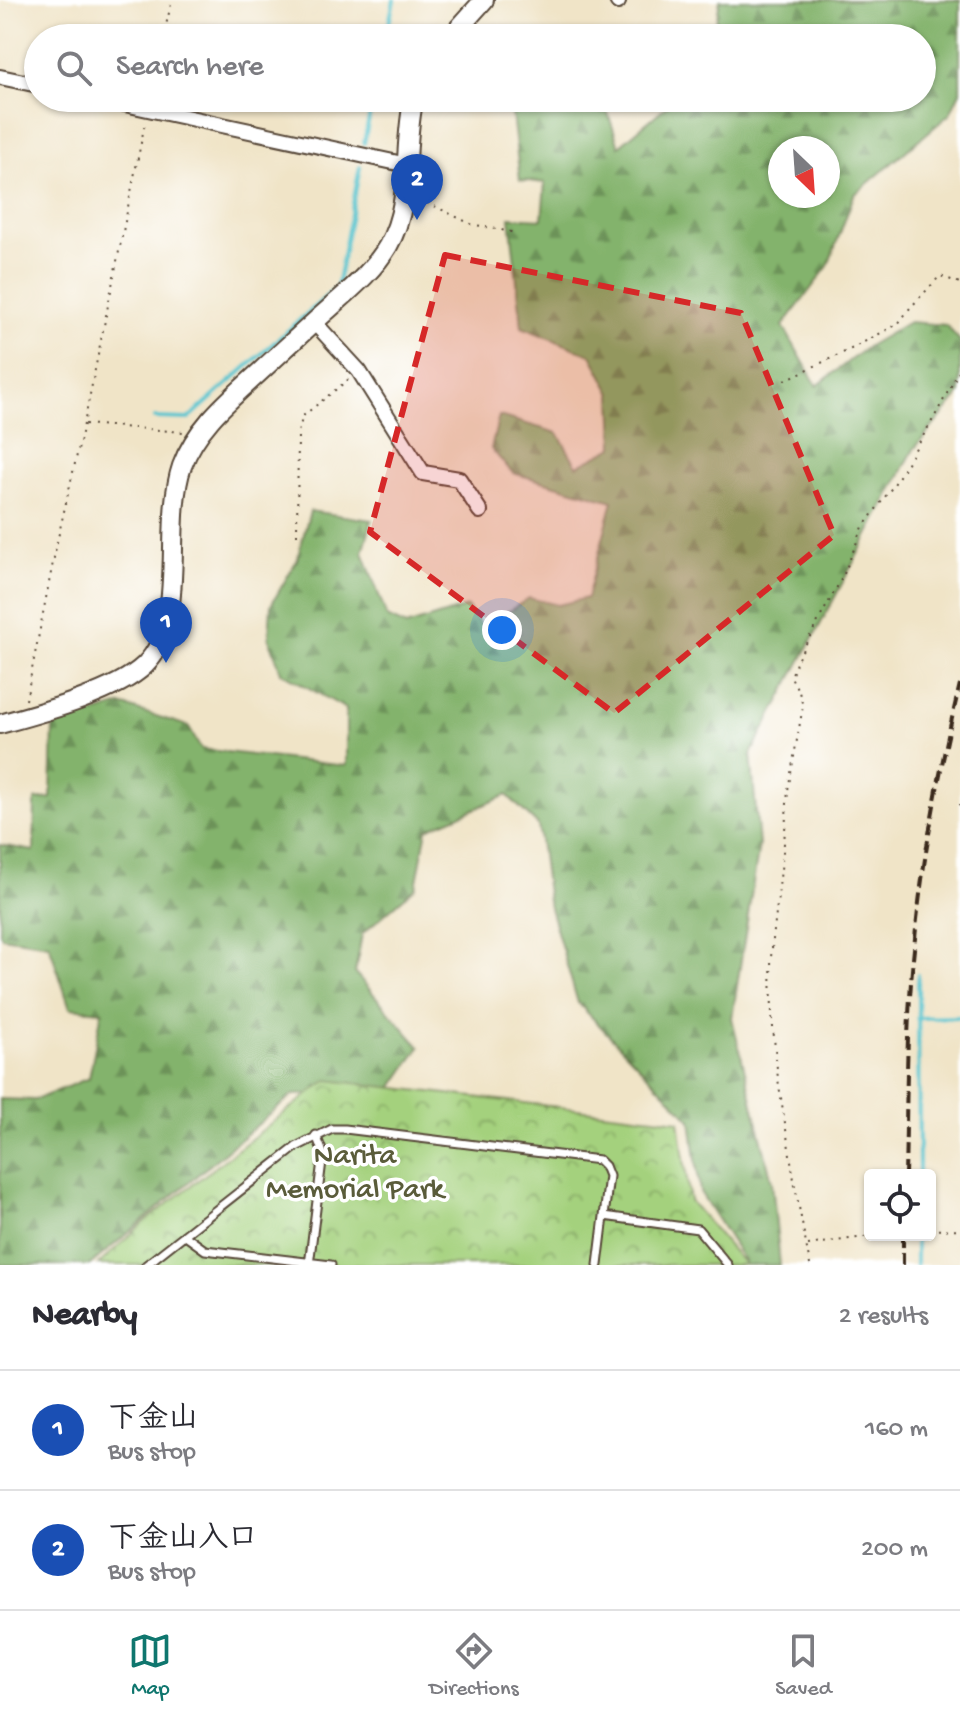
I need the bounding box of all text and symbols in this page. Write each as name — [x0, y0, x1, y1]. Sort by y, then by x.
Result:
search box — [24, 24, 936, 112]
icon: search — [52, 46, 96, 90]
text: Search here — [116, 51, 264, 86]
north arrow — [768, 136, 840, 208]
pin: 2 — [391, 154, 443, 220]
pin: 1 — [140, 597, 192, 663]
your location — [482, 610, 522, 650]
park label: Narita Memorial Park — [266, 1140, 447, 1209]
map controls — [864, 1169, 936, 1241]
button: locate — [864, 1169, 936, 1241]
text: Nearby — [32, 1297, 137, 1337]
text: 2 results — [839, 1302, 928, 1333]
text: 下金山 — [108, 1403, 198, 1438]
text: 1 — [53, 1415, 63, 1446]
text: 160 m — [865, 1415, 928, 1446]
text: Bus stop — [108, 1438, 196, 1469]
text: 下金山入口 — [108, 1523, 258, 1558]
text: 2 — [52, 1535, 64, 1566]
text: 200 m — [861, 1535, 928, 1566]
text: Bus stop — [108, 1558, 196, 1589]
tab: Map — [128, 1629, 172, 1703]
tab: Directions — [429, 1629, 519, 1703]
tab: Saved — [775, 1629, 832, 1703]

